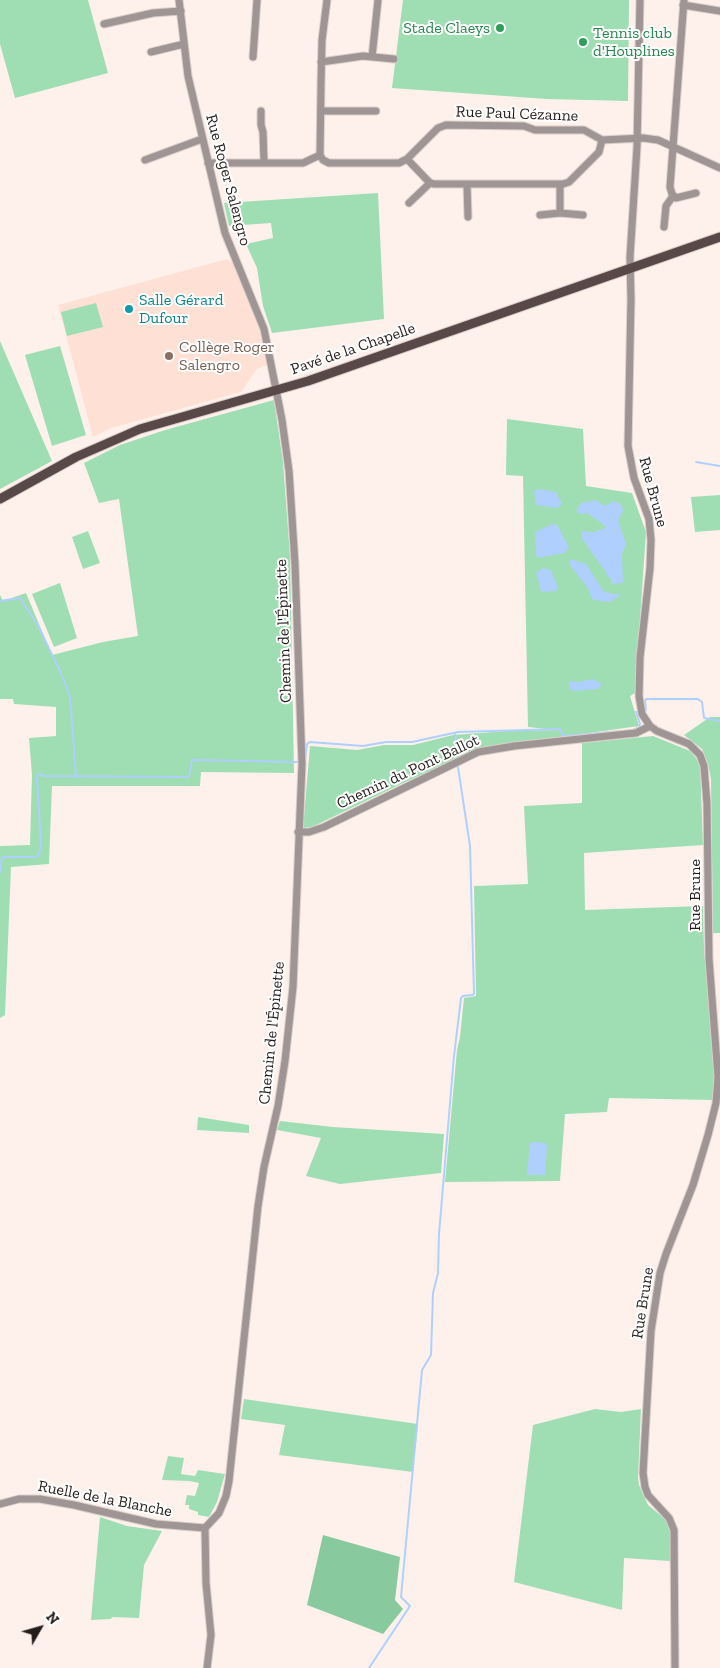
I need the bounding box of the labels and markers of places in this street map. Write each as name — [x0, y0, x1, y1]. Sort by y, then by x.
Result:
place label: Stade Claeys — [403, 18, 490, 38]
marker: Stade Claeys — [494, 22, 506, 34]
place label: Tennis club d'Houplines — [593, 23, 675, 61]
marker: Tennis club d'Houplines — [577, 36, 589, 48]
place label: Salle Gérard Dufour — [139, 290, 223, 328]
marker: Salle Gérard Dufour — [123, 303, 135, 315]
place label: Collège Roger Salengro — [179, 337, 274, 375]
marker: Collège Roger Salengro — [163, 350, 175, 362]

